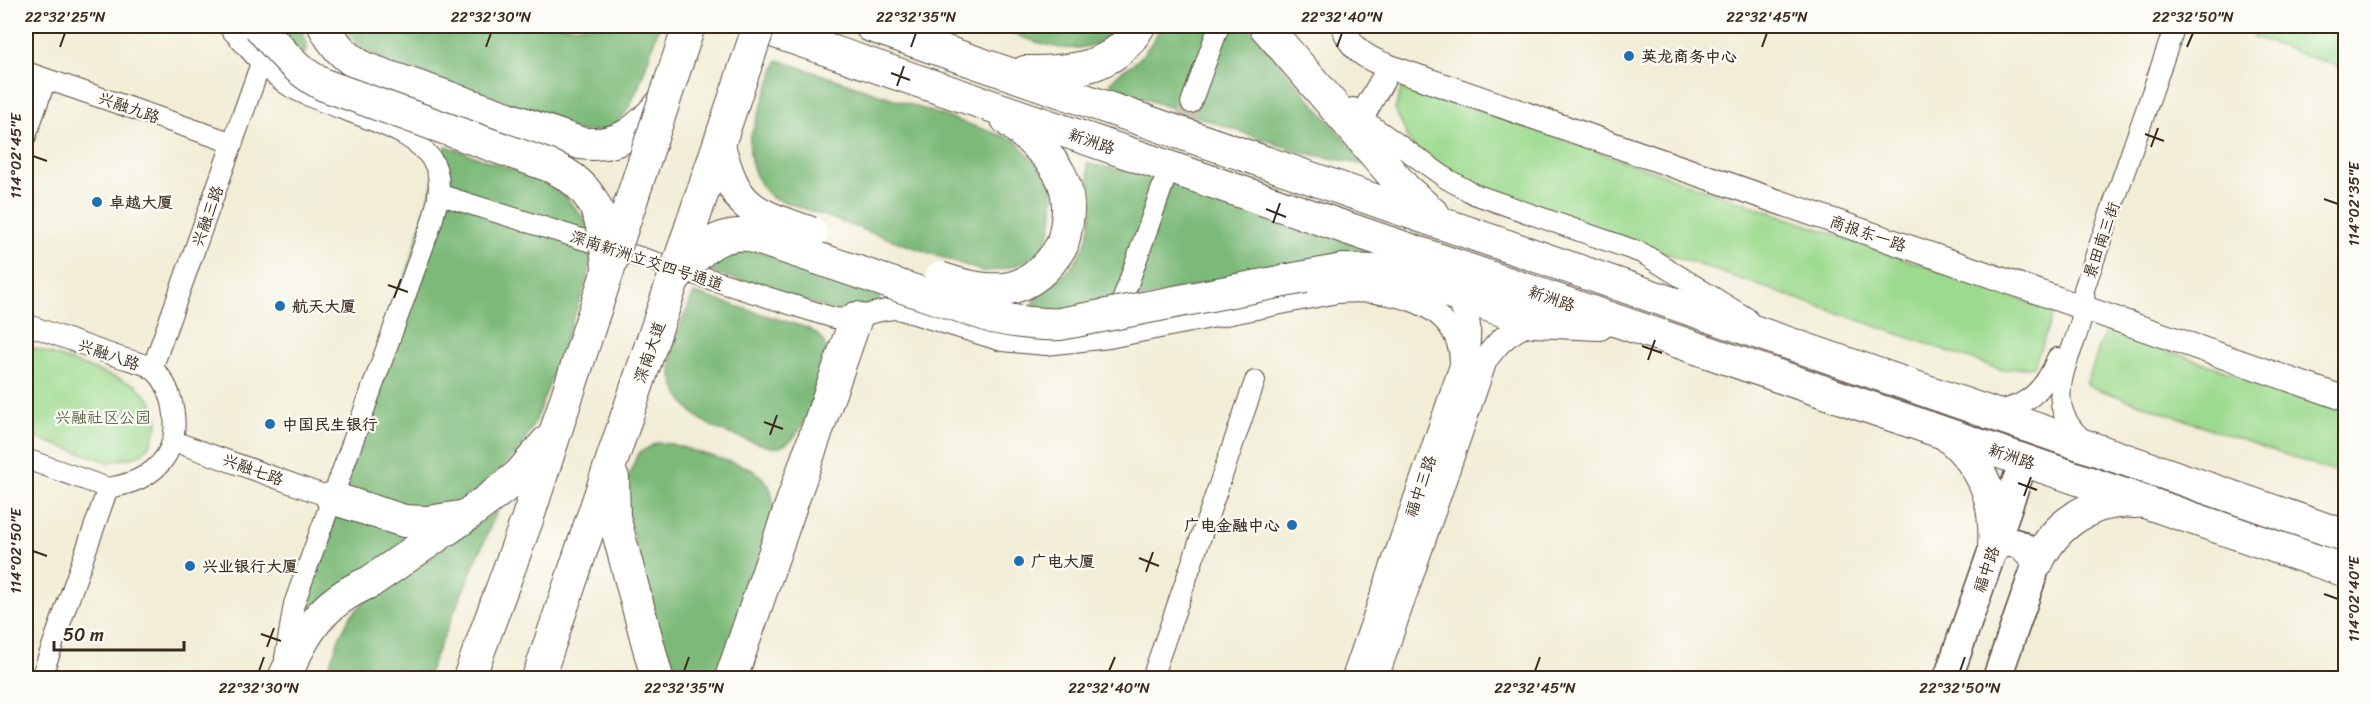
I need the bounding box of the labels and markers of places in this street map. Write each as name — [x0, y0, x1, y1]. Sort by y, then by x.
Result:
place label: 英龙商务中心 — [1641, 42, 1737, 71]
marker: 英龙商务中心 — [1622, 49, 1636, 63]
place label: 卓越大厦 — [109, 188, 173, 217]
marker: 卓越大厦 — [90, 195, 104, 209]
place label: 航天大厦 — [292, 292, 356, 321]
marker: 航天大厦 — [273, 299, 287, 313]
place label: 中国民生银行 — [282, 410, 378, 439]
marker: 中国民生银行 — [263, 417, 277, 431]
place label: 广电金融中心 — [1184, 511, 1280, 540]
marker: 广电金融中心 — [1285, 518, 1299, 532]
place label: 广电大厦 — [1031, 547, 1095, 576]
place label: 兴业银行大厦 — [202, 552, 298, 581]
marker: 广电大厦 — [1012, 554, 1026, 568]
marker: 兴业银行大厦 — [183, 559, 197, 573]

